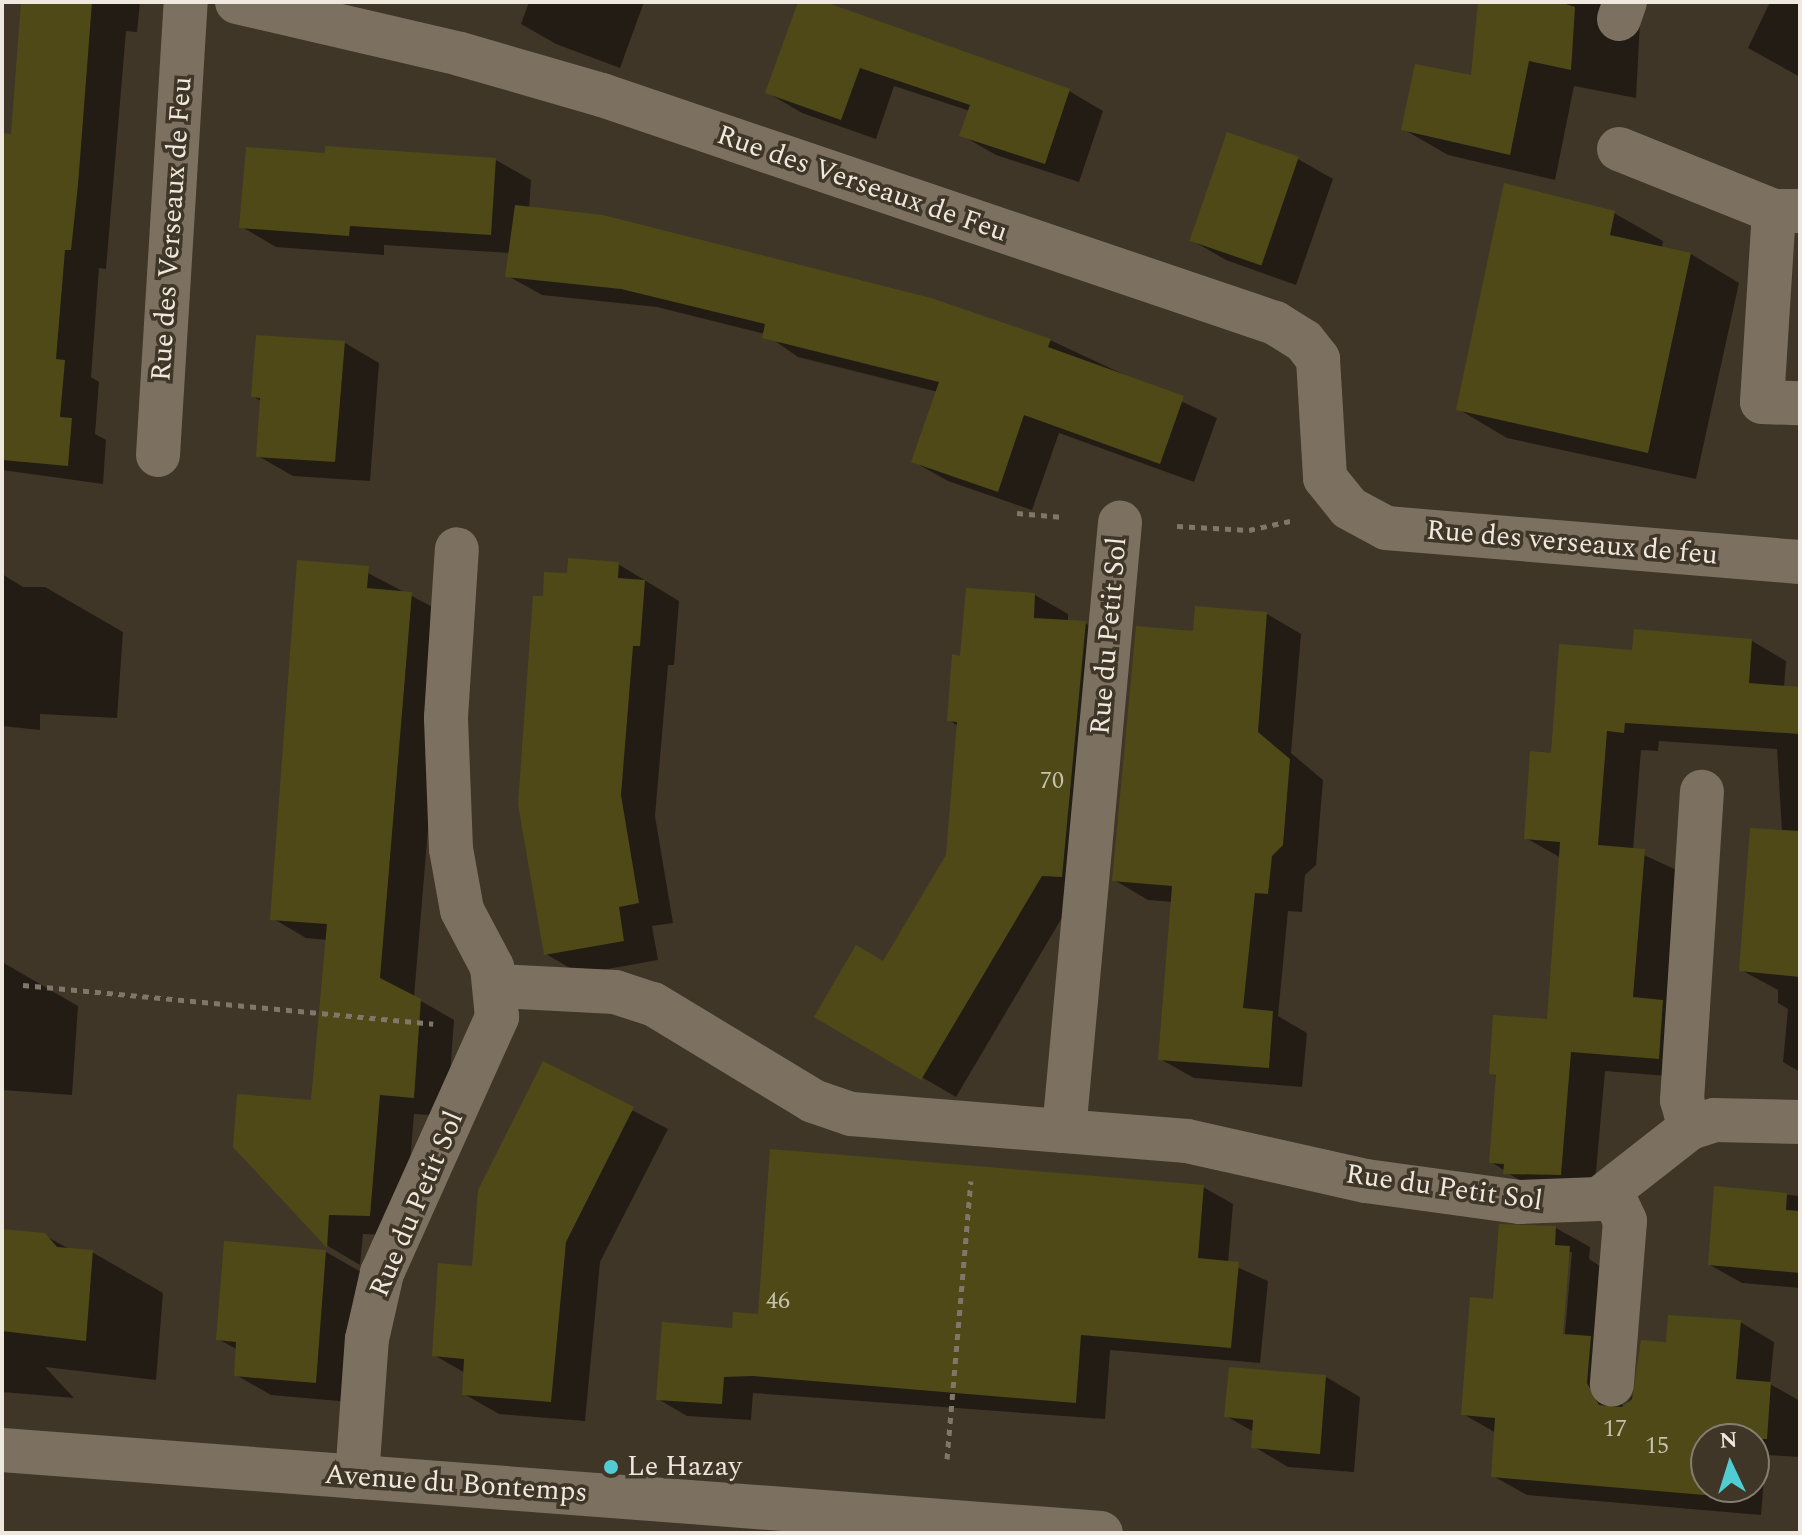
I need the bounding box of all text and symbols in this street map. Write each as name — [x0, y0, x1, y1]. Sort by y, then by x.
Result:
street label: Rue des Verseaux de Feu — [145, 76, 199, 382]
street label: Rue des Verseaux de Feu — [712, 118, 1012, 250]
street label: Rue des verseaux de feu — [1425, 514, 1719, 572]
street label: Rue du Petit Sol — [1084, 536, 1134, 736]
house number: 70 — [1040, 768, 1064, 796]
street label: Rue du Petit Sol — [363, 1106, 471, 1302]
street label: Rue du Petit Sol — [1343, 1158, 1545, 1218]
house number: 46 — [766, 1288, 790, 1316]
house number: 17 — [1603, 1416, 1627, 1444]
north arrow — [1690, 1423, 1770, 1503]
text: N — [1718, 1423, 1739, 1458]
house number: 15 — [1645, 1433, 1669, 1461]
place label: Le Hazay — [627, 1450, 742, 1484]
street label: Avenue du Bontemps — [323, 1458, 589, 1510]
marker: Le Hazay — [602, 1458, 620, 1476]

